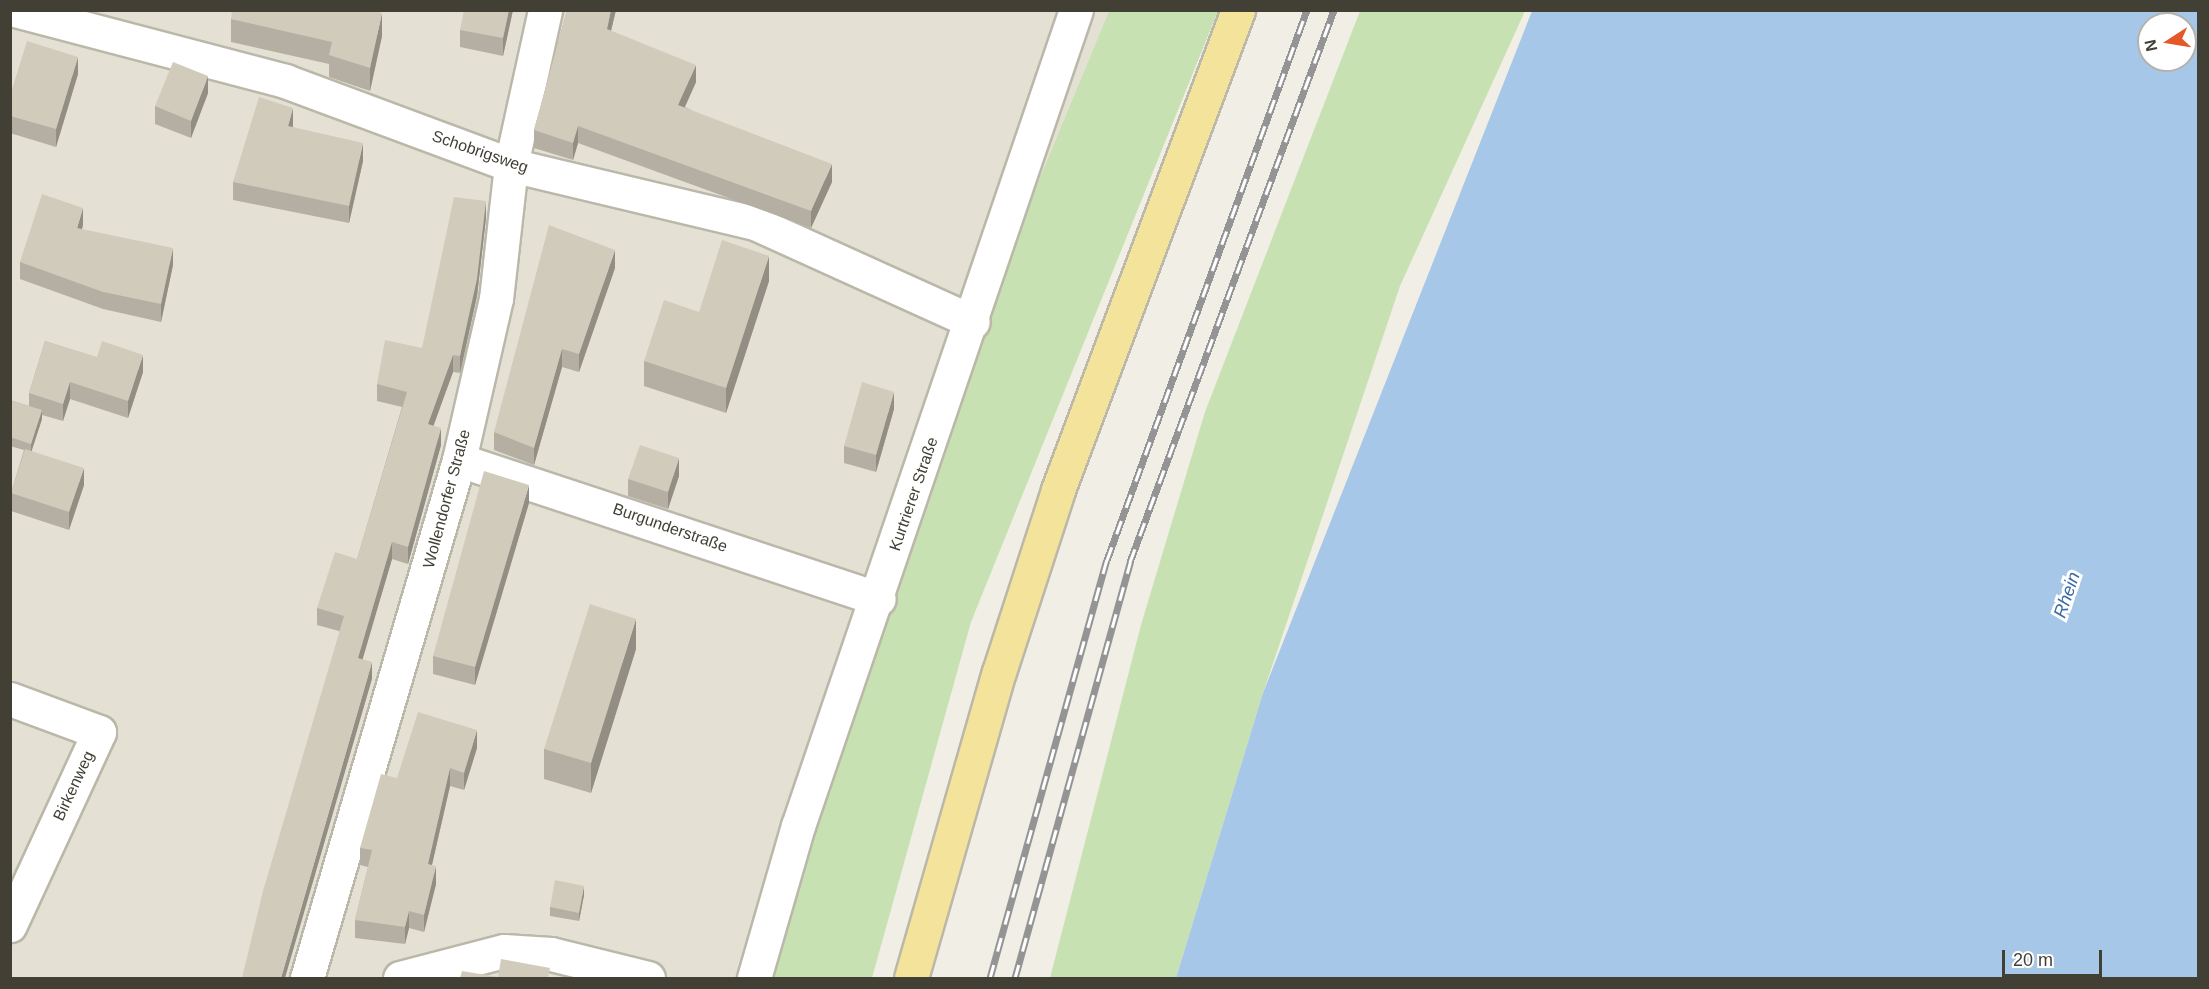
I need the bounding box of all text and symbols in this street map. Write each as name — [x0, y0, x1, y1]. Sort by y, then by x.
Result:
north arrow — [2137, 12, 2197, 72]
text: N — [2141, 38, 2160, 53]
street label: Schobrigsweg — [429, 127, 531, 177]
street label: Wollendorfer Straße — [419, 428, 475, 570]
street label: Kurtrierer Straße — [886, 435, 942, 553]
street label: Burgunderstraße — [610, 499, 730, 557]
water label: Rhein — [2049, 569, 2085, 621]
street label: Birkenweg — [50, 748, 98, 824]
scale bar — [2005, 938, 2106, 976]
text: 20 m — [2013, 950, 2053, 970]

